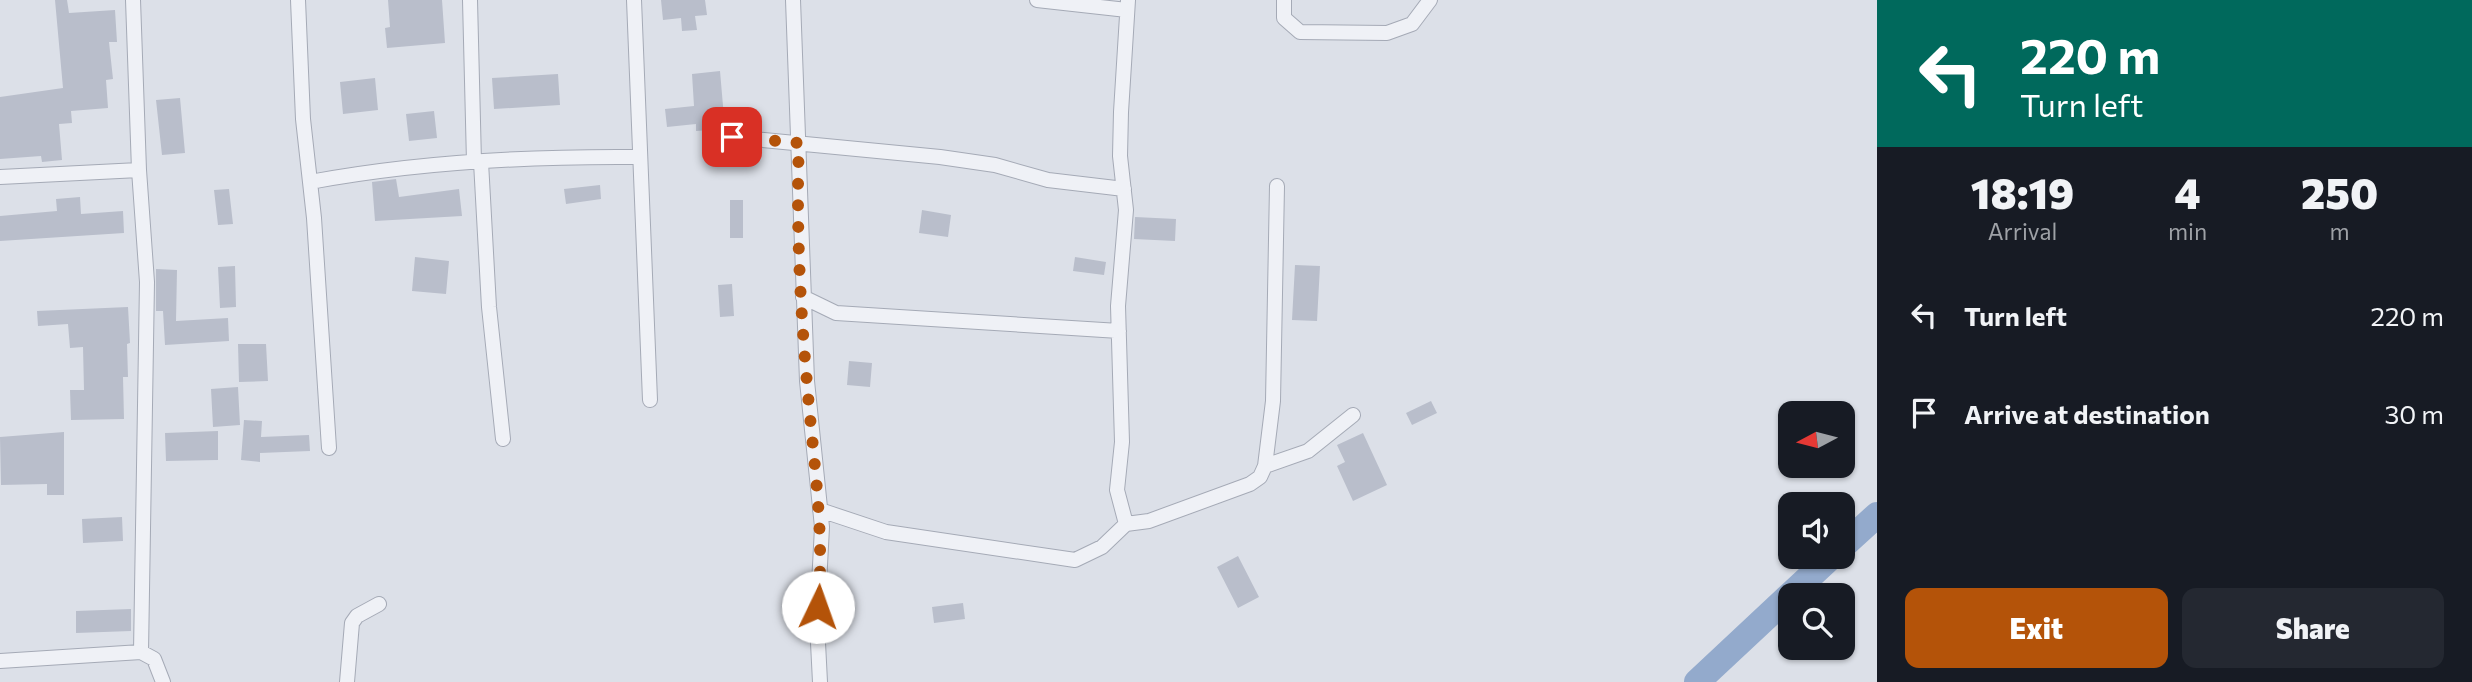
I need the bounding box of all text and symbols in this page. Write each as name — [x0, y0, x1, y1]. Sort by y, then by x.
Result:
text: 220 m — [2020, 24, 2160, 84]
icon: left — [1905, 28, 1996, 119]
text: Turn left — [2020, 84, 2144, 124]
pin — [702, 107, 762, 167]
icon: arrive — [713, 118, 751, 156]
text: 18:19 — [1971, 166, 2074, 218]
text: 4 — [2175, 166, 2201, 218]
text: 250 — [2301, 166, 2378, 218]
text: Arrival — [1988, 217, 2057, 245]
text: min — [2168, 217, 2207, 245]
text: m — [2330, 217, 2350, 245]
icon: left — [1905, 296, 1943, 334]
text: Turn left — [1964, 300, 2067, 331]
text: 220 m — [2371, 300, 2444, 331]
icon: arrive — [1905, 394, 1943, 432]
text: Arrive at destination — [1964, 398, 2210, 429]
text: 30 m — [2385, 398, 2444, 429]
north arrow — [1778, 401, 1855, 478]
map controls — [1778, 401, 1855, 660]
button: sound — [1778, 492, 1855, 569]
position arrow — [781, 570, 855, 644]
button: search — [1778, 583, 1855, 660]
button: Exit — [1905, 588, 2168, 668]
button: Share — [2182, 588, 2444, 668]

